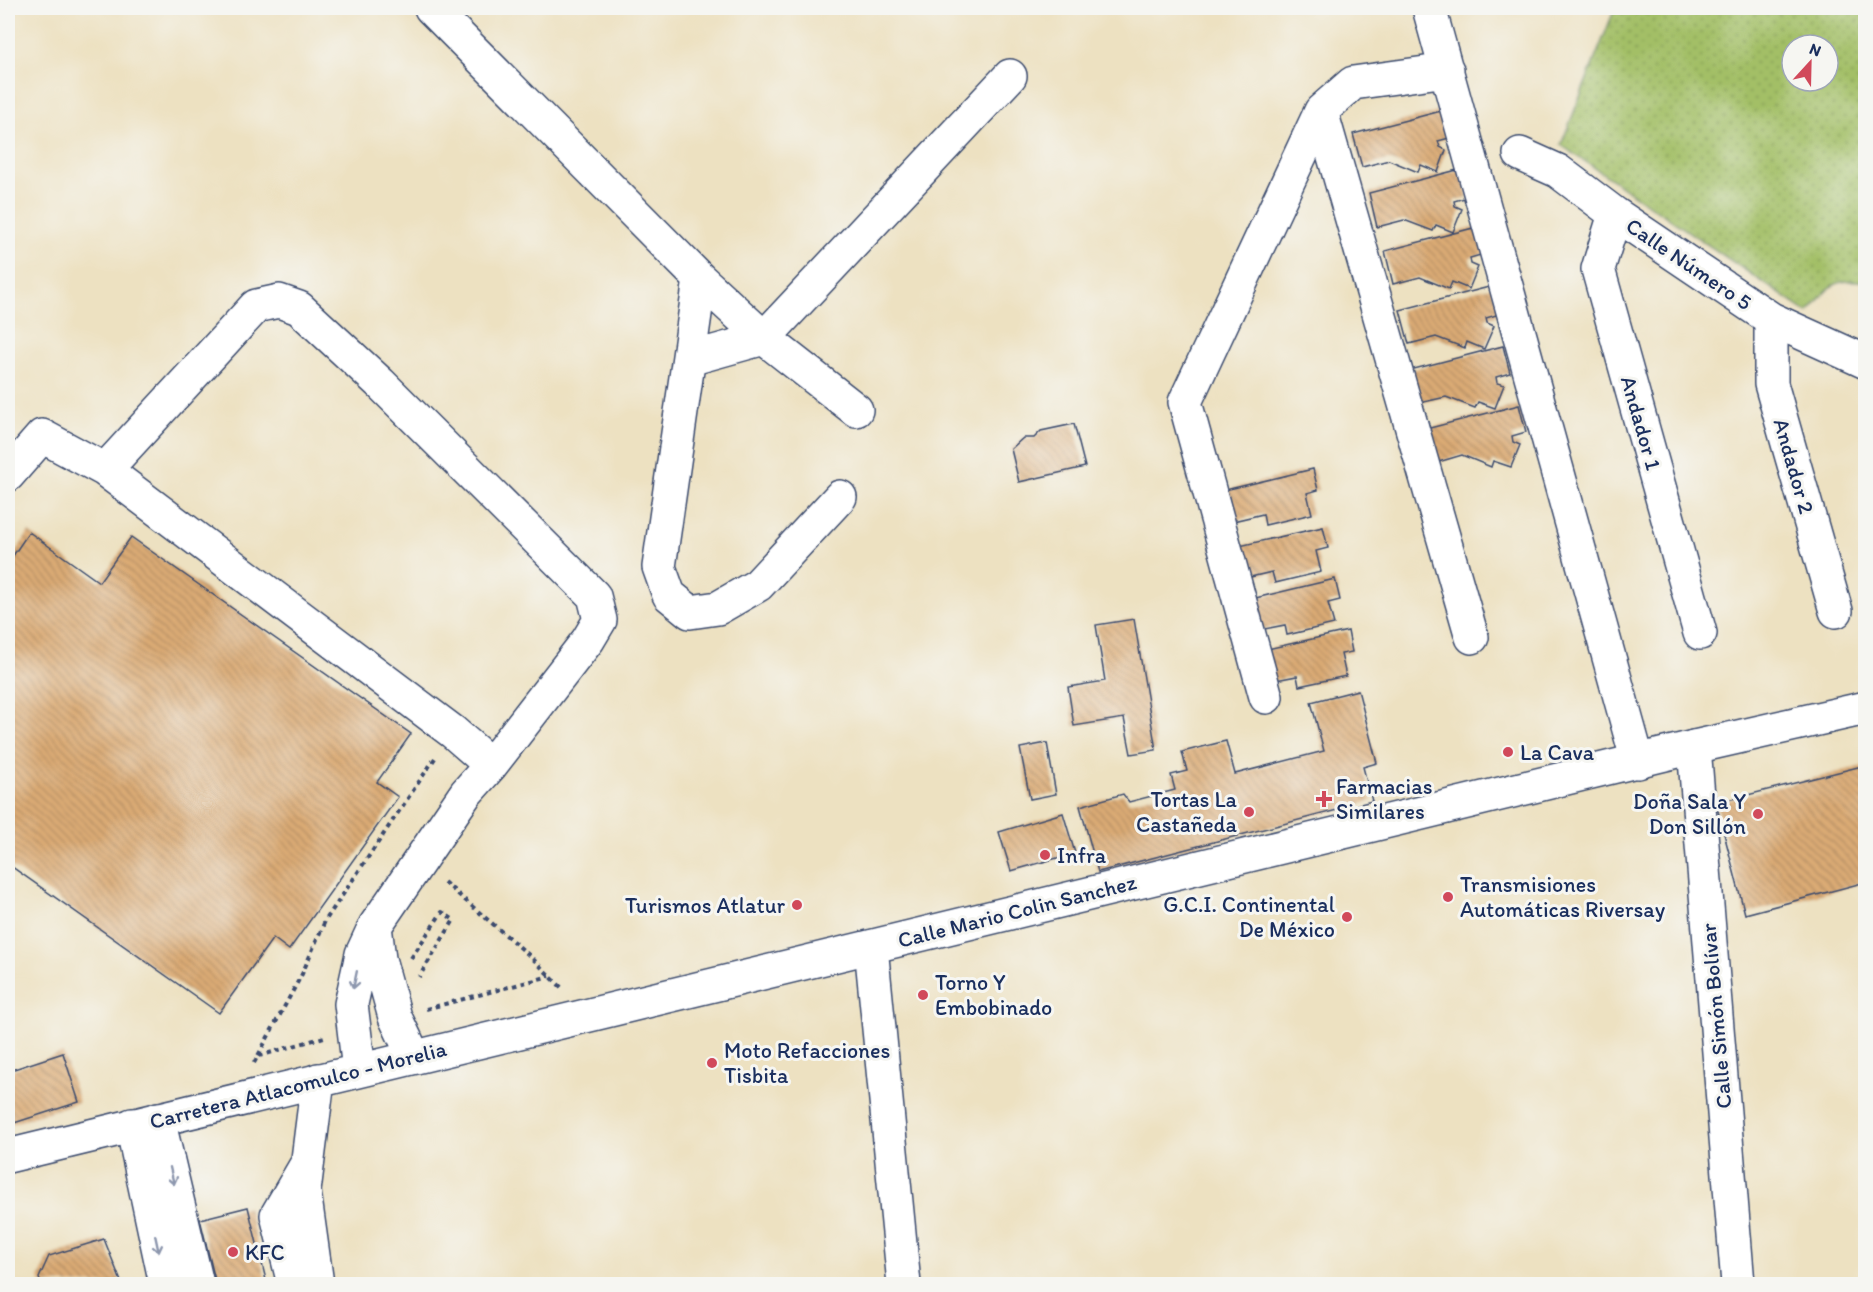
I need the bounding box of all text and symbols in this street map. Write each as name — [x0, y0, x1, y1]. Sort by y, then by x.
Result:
north arrow — [1780, 33, 1840, 93]
text: N — [1807, 39, 1824, 60]
street label: Calle Número 5 — [1621, 212, 1757, 316]
street label: Andador 1 — [1615, 373, 1667, 473]
street label: Andador 2 — [1767, 415, 1821, 517]
place label: La Cava — [1520, 739, 1595, 766]
marker: La Cava — [1501, 745, 1515, 759]
place label: Farmacias Similares — [1336, 773, 1432, 825]
place label: Tortas La Castañeda — [1136, 786, 1238, 838]
place label: Doña Sala Y Don Sillón — [1633, 788, 1747, 840]
marker: Farmacias Similares — [1317, 792, 1331, 806]
marker: Tortas La Castañeda — [1242, 805, 1256, 819]
marker: Doña Sala Y Don Sillón — [1751, 807, 1765, 821]
place label: Infra — [1057, 842, 1107, 869]
marker: Infra — [1038, 848, 1052, 862]
street label: Calle Mario Colin Sanchez — [895, 868, 1139, 954]
place label: Transmisiones Automáticas Riversay — [1460, 871, 1666, 923]
marker: Transmisiones Automáticas Riversay — [1441, 890, 1455, 904]
place label: G.C.I. Continental De México — [1163, 891, 1335, 943]
place label: Turismos Atlatur — [625, 892, 786, 919]
marker: Turismos Atlatur — [790, 898, 804, 912]
marker: G.C.I. Continental De México — [1340, 910, 1354, 924]
street label: Calle Simón Bolívar — [1694, 922, 1738, 1110]
place label: Torno Y Embobinado — [935, 969, 1052, 1021]
one-way arrow — [349, 971, 361, 990]
marker: Torno Y Embobinado — [916, 988, 930, 1002]
street label: Carretera Atlacomulco - Morelia — [147, 1035, 450, 1135]
place label: Moto Refacciones Tisbita — [724, 1037, 890, 1089]
marker: Moto Refacciones Tisbita — [705, 1056, 719, 1070]
one-way arrow — [166, 1166, 178, 1185]
one-way arrow — [152, 1234, 163, 1253]
place label: KFC — [245, 1239, 285, 1266]
marker: KFC — [226, 1245, 240, 1259]

